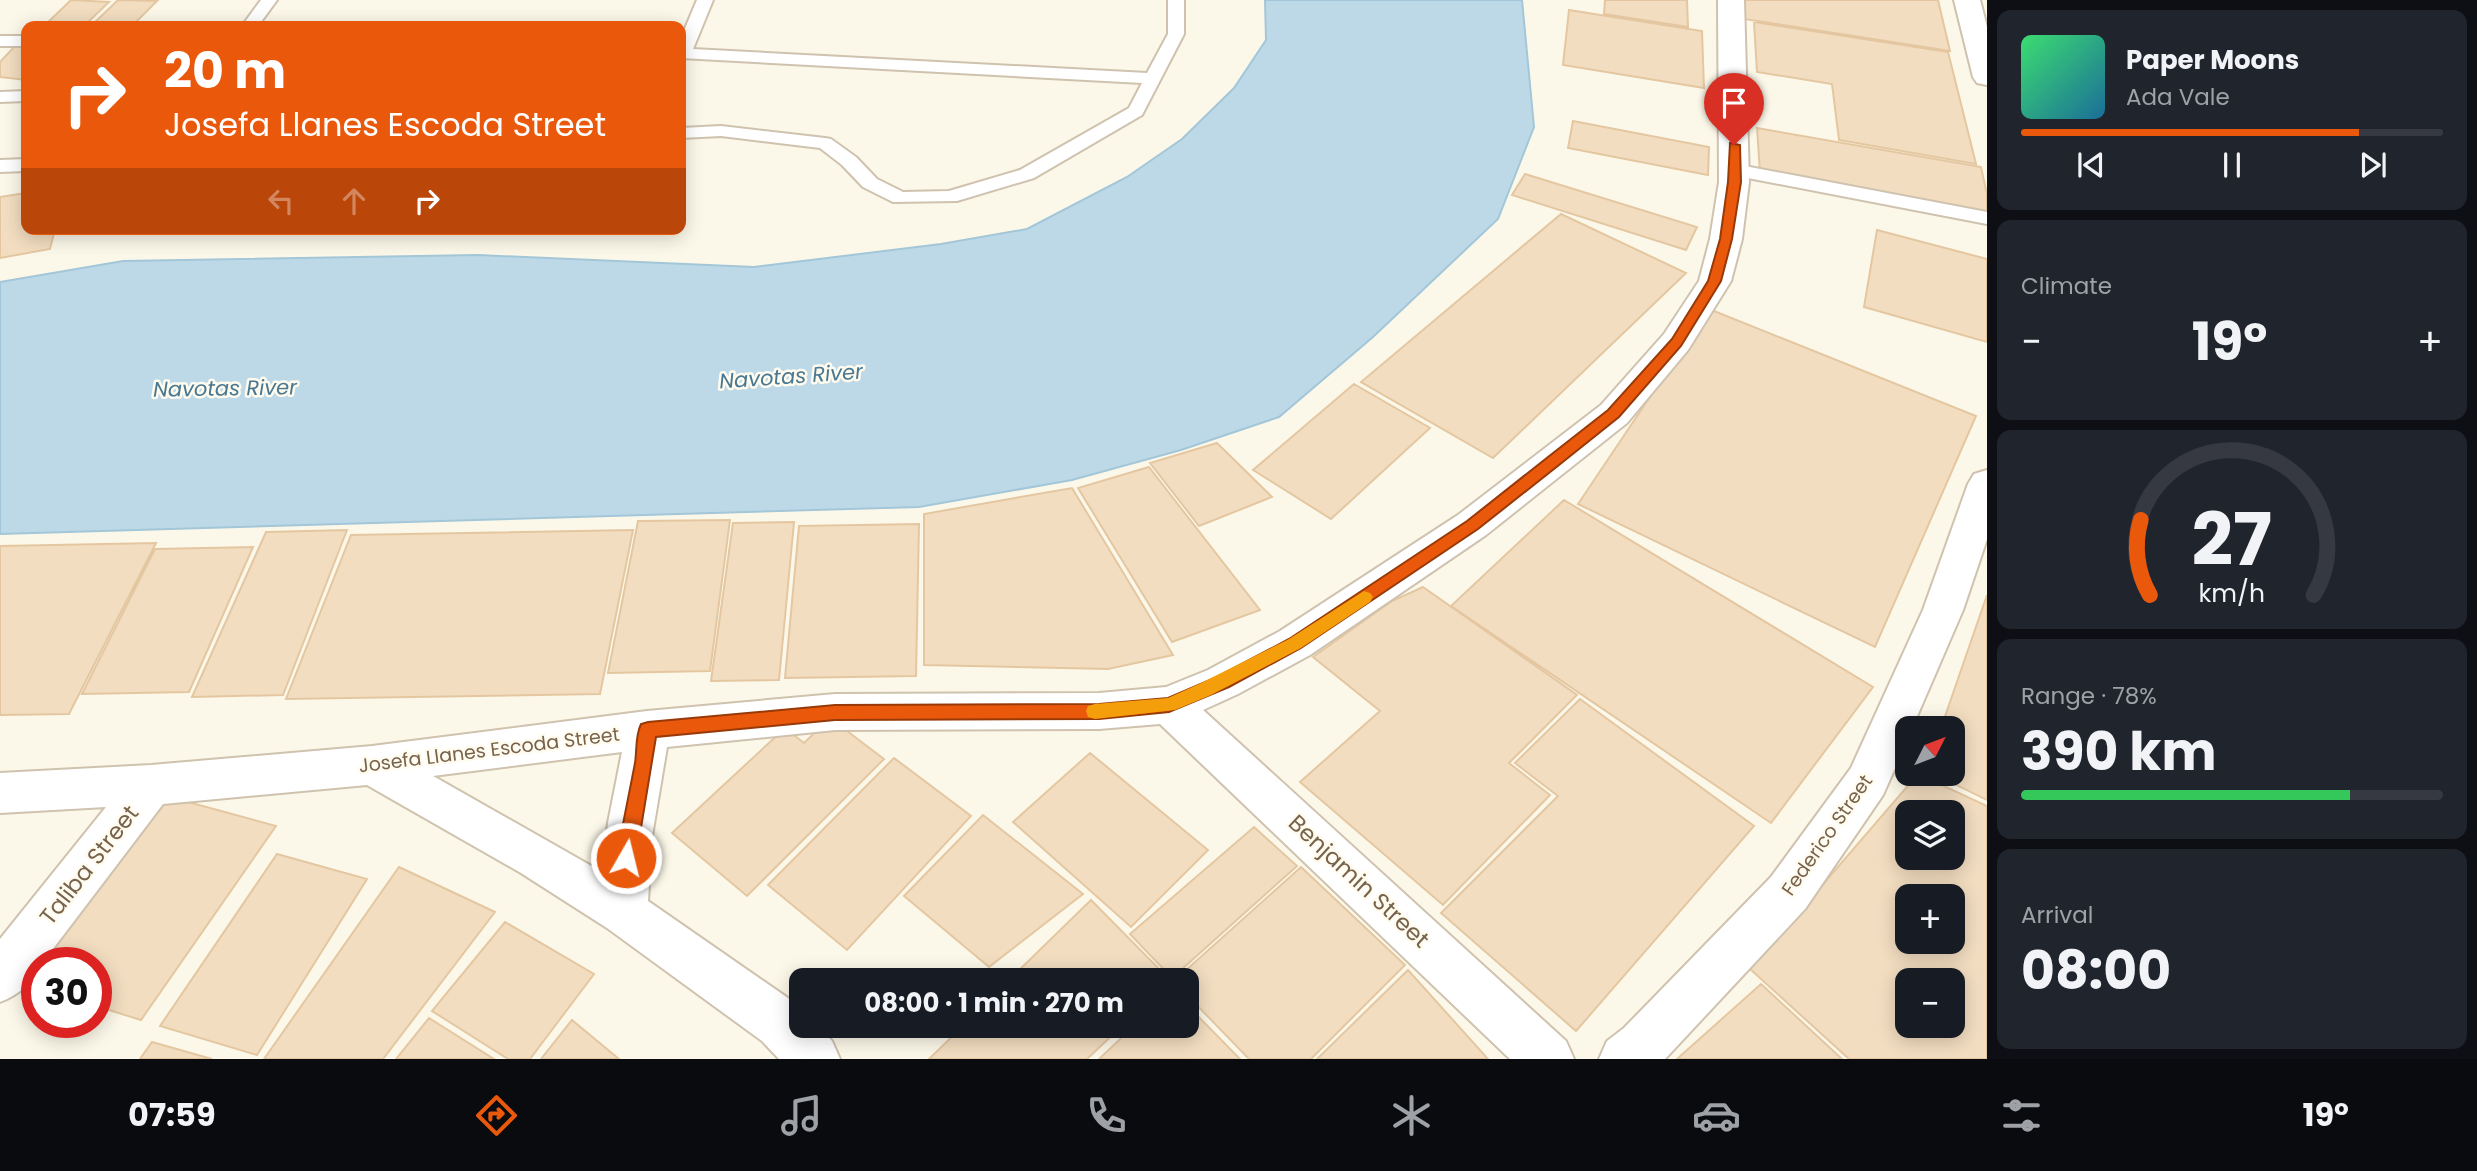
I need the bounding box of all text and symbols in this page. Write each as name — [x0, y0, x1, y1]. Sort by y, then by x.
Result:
text: 20 m — [164, 37, 286, 105]
text: Paper Moons — [2126, 42, 2299, 78]
icon: right — [49, 49, 140, 140]
pin — [1704, 73, 1764, 145]
text: Ada Vale — [2126, 81, 2230, 113]
icon: arrive — [1715, 84, 1753, 122]
text: Josefa Llanes Escoda Street — [164, 102, 606, 147]
icon: previous — [2072, 146, 2110, 184]
icon: pause — [2213, 146, 2251, 184]
icon: next — [2354, 146, 2392, 184]
icon: left — [262, 182, 300, 220]
icon: ahead — [335, 182, 373, 220]
icon: right — [408, 182, 446, 220]
text: Climate — [2021, 270, 2112, 302]
text: 19° — [2192, 305, 2267, 378]
text: − — [2021, 315, 2042, 368]
text: + — [2417, 315, 2443, 368]
water label: Navotas River — [718, 356, 865, 395]
water label: Navotas River — [153, 372, 298, 404]
text: 27 — [2192, 490, 2272, 591]
text: km/h — [2199, 576, 2265, 611]
text: Range · 78% — [2021, 680, 2157, 712]
text: 390 km — [2021, 715, 2217, 788]
north arrow — [1895, 716, 1965, 786]
map controls — [1895, 716, 1965, 1038]
street label: Josefa Llanes Escoda Street — [357, 721, 621, 779]
street label: Federico Street — [1775, 769, 1879, 901]
street label: Taliba Street — [32, 798, 146, 932]
button: layers — [1895, 800, 1965, 870]
street label: Benjamin Street — [1282, 807, 1436, 955]
position arrow — [589, 821, 663, 895]
button: + — [1895, 884, 1965, 954]
text: Arrival — [2021, 899, 2093, 931]
text: 08:00 — [2021, 934, 2171, 1007]
speed limit sign: 30 — [21, 947, 112, 1038]
button: − — [1895, 968, 1965, 1038]
text: 08:00 · 1 min · 270 m — [864, 985, 1124, 1021]
icon: directions — [472, 1091, 521, 1140]
icon: music — [777, 1091, 826, 1140]
icon: phone — [1082, 1091, 1131, 1140]
icon: climate — [1387, 1091, 1436, 1140]
icon: car — [1692, 1091, 1741, 1140]
icon: filters — [1997, 1091, 2046, 1140]
text: 07:59 — [128, 1092, 216, 1137]
text: 19° — [2302, 1092, 2349, 1137]

